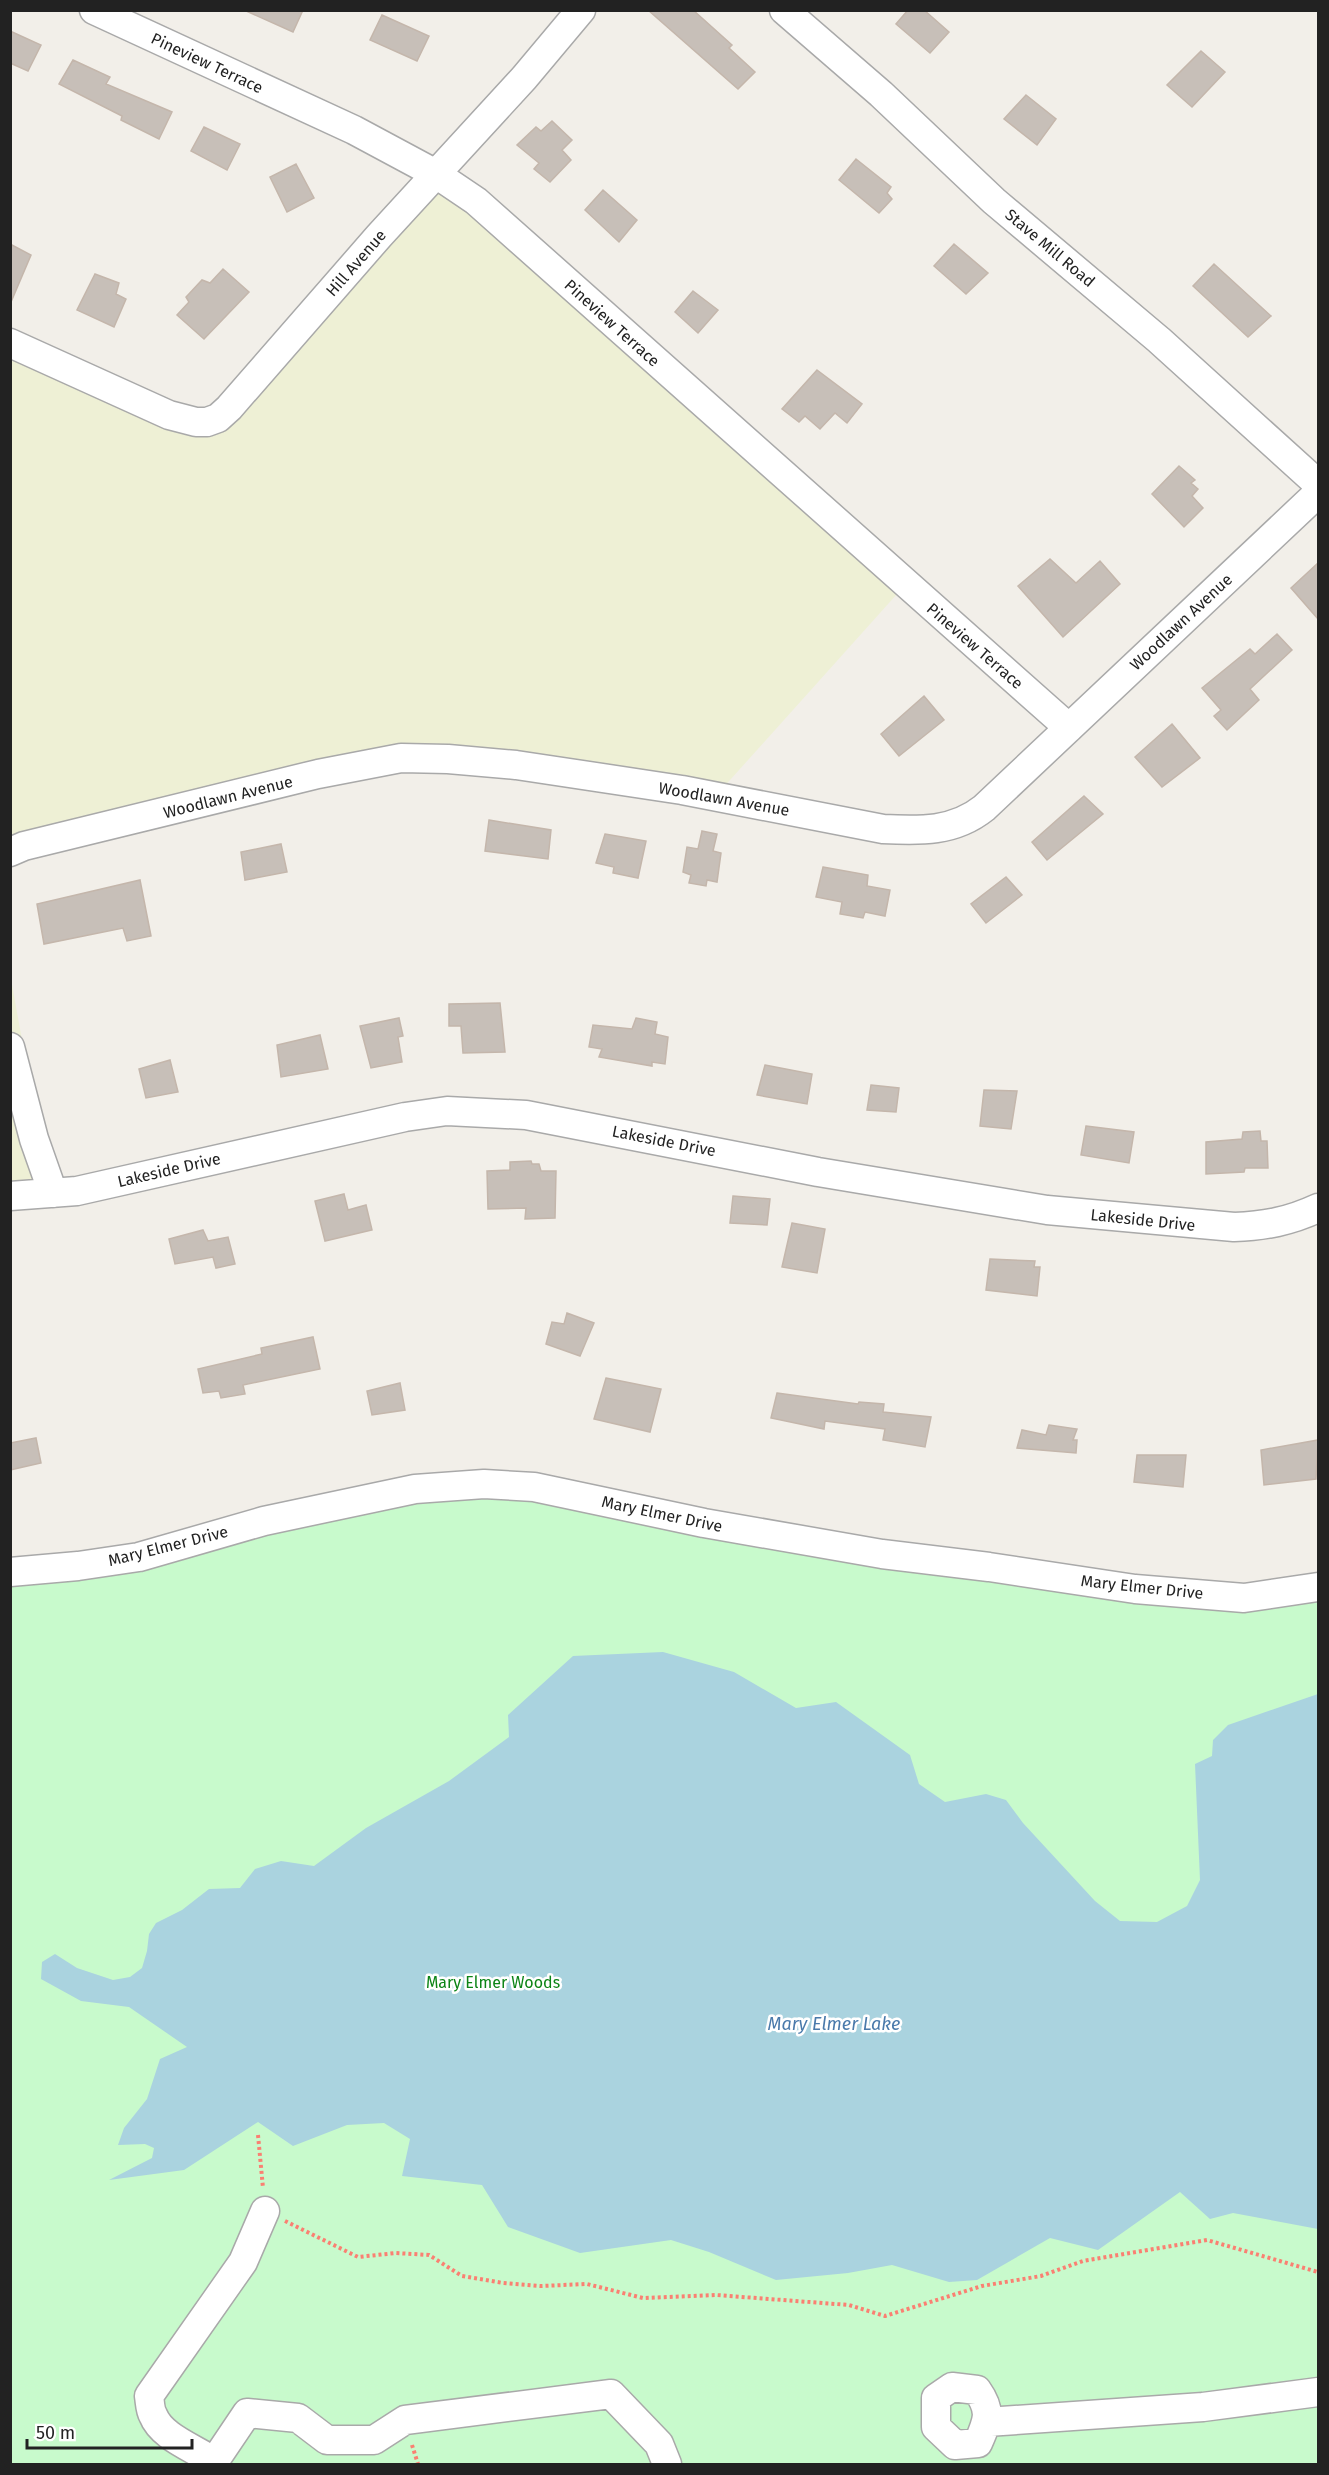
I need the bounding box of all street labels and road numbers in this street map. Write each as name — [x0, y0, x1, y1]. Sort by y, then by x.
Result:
street label: Pineview Terrace — [148, 29, 266, 97]
street label: Stave Mill Road — [1001, 205, 1099, 291]
street label: Hill Avenue — [322, 226, 390, 300]
street label: Pineview Terrace — [561, 275, 663, 371]
street label: Woodlawn Avenue — [1126, 570, 1236, 674]
street label: Pineview Terrace — [923, 599, 1027, 693]
street label: Woodlawn Avenue — [161, 772, 295, 822]
street label: Woodlawn Avenue — [657, 778, 791, 820]
street label: Lakeside Drive — [610, 1122, 718, 1160]
street label: Lakeside Drive — [116, 1149, 222, 1191]
street label: Lakeside Drive — [1090, 1205, 1196, 1235]
street label: Mary Elmer Drive — [600, 1492, 724, 1536]
street label: Mary Elmer Drive — [106, 1522, 230, 1570]
street label: Mary Elmer Drive — [1080, 1571, 1204, 1603]

